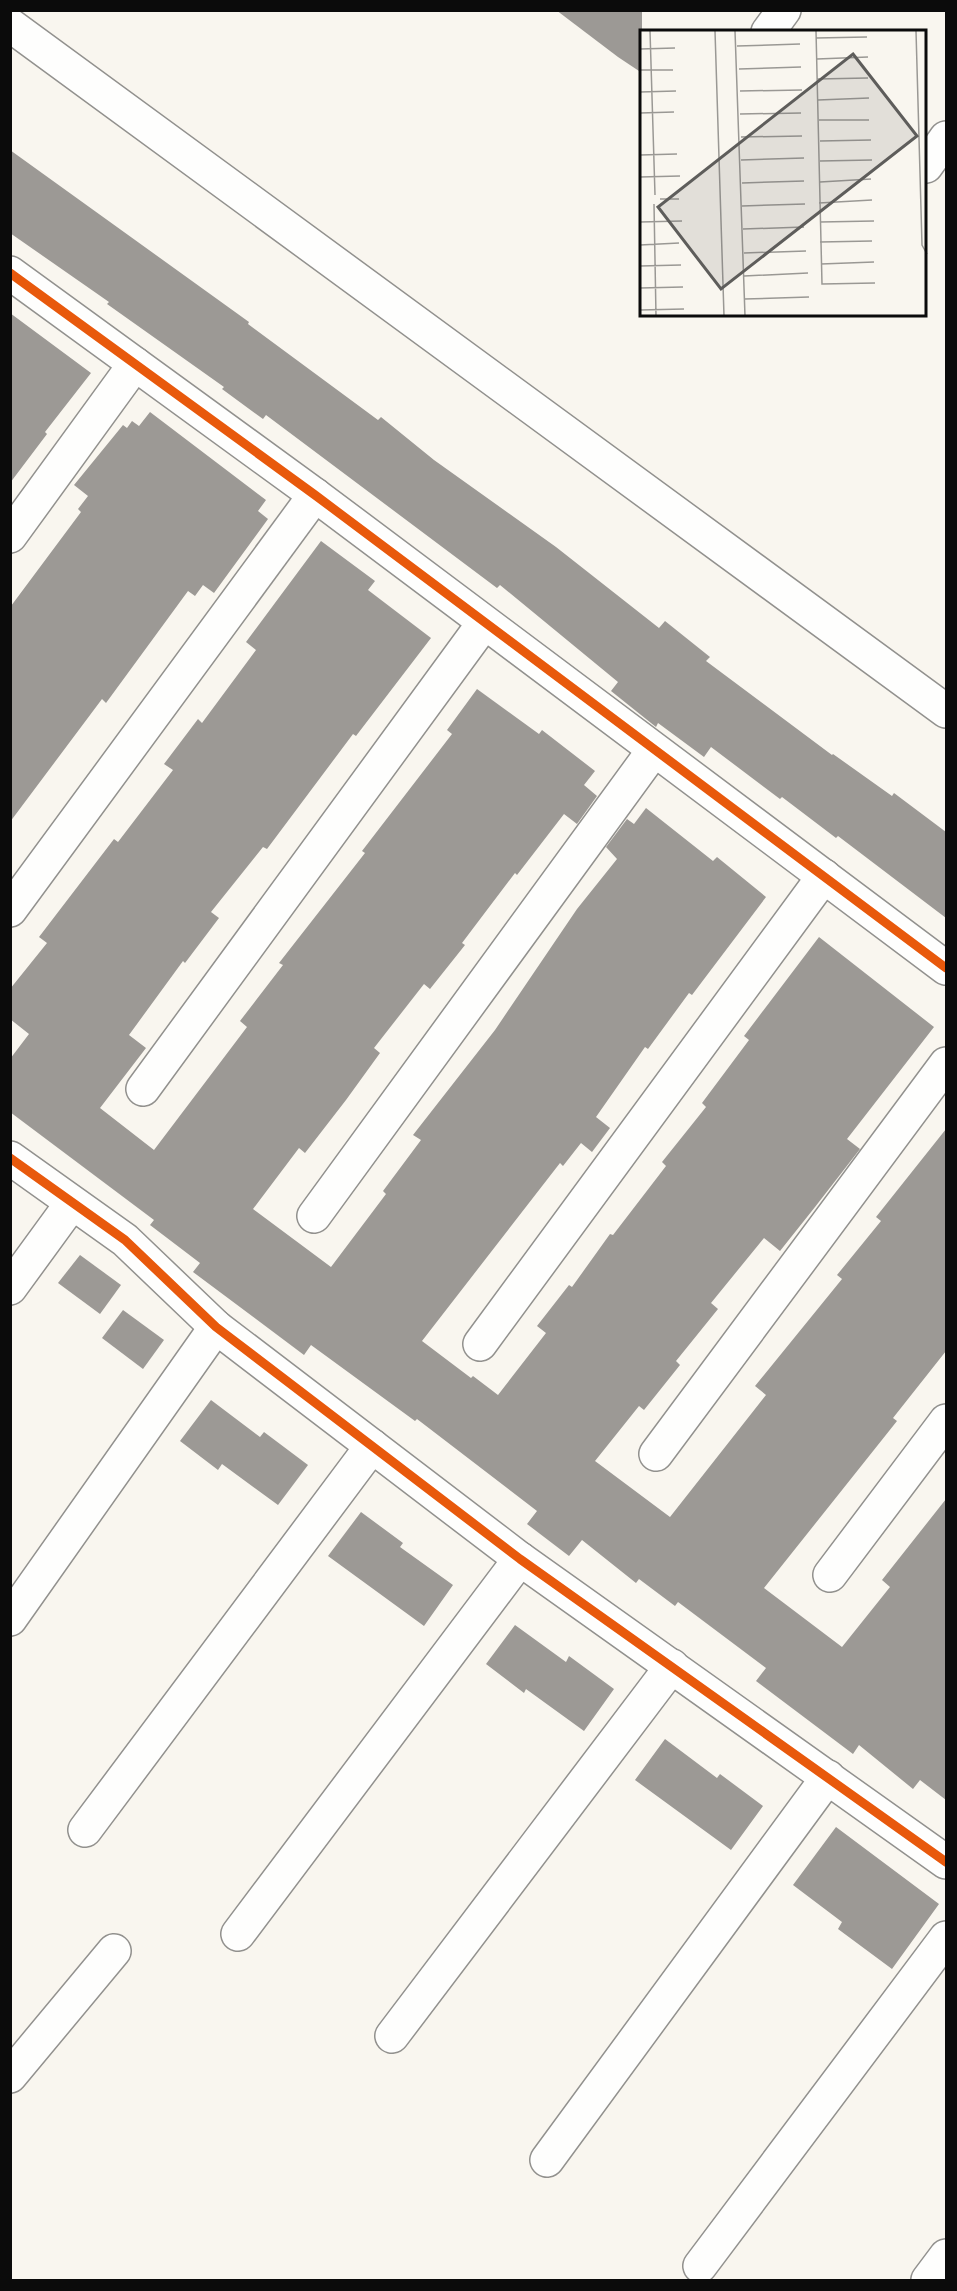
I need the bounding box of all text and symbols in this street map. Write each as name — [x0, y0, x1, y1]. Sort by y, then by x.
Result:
inset map — [640, 30, 927, 316]

